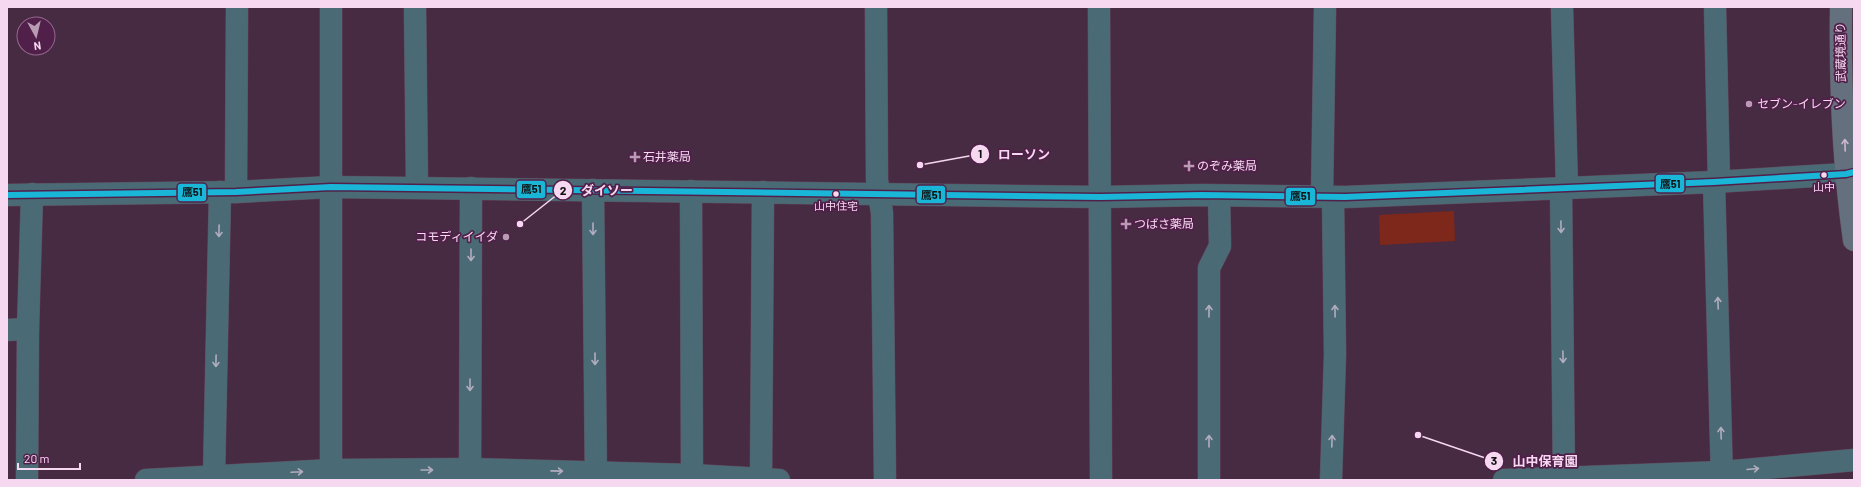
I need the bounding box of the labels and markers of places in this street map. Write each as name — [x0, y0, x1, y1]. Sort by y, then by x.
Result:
place label: セブン-イレブン — [1757, 96, 1846, 110]
marker: セブン-イレブン — [1744, 99, 1754, 109]
callout: ローソン — [970, 142, 1058, 167]
place label: 石井薬局 — [643, 149, 691, 163]
marker: 石井薬局 — [630, 152, 640, 162]
place label: のぞみ薬局 — [1197, 158, 1257, 172]
marker: のぞみ薬局 — [1184, 161, 1194, 171]
marker: 山中 — [1819, 170, 1829, 180]
callout: ダイソー — [553, 178, 641, 203]
place label: 山中 — [1813, 180, 1835, 193]
marker: 山中住宅 — [831, 189, 841, 199]
place label: 山中住宅 — [814, 199, 858, 212]
place label: つばさ薬局 — [1134, 216, 1194, 230]
marker: つばさ薬局 — [1121, 219, 1131, 229]
place label: コモディイイダ — [415, 229, 498, 243]
marker: コモディイイダ — [501, 232, 511, 242]
callout: 山中保育園 — [1484, 449, 1585, 474]

